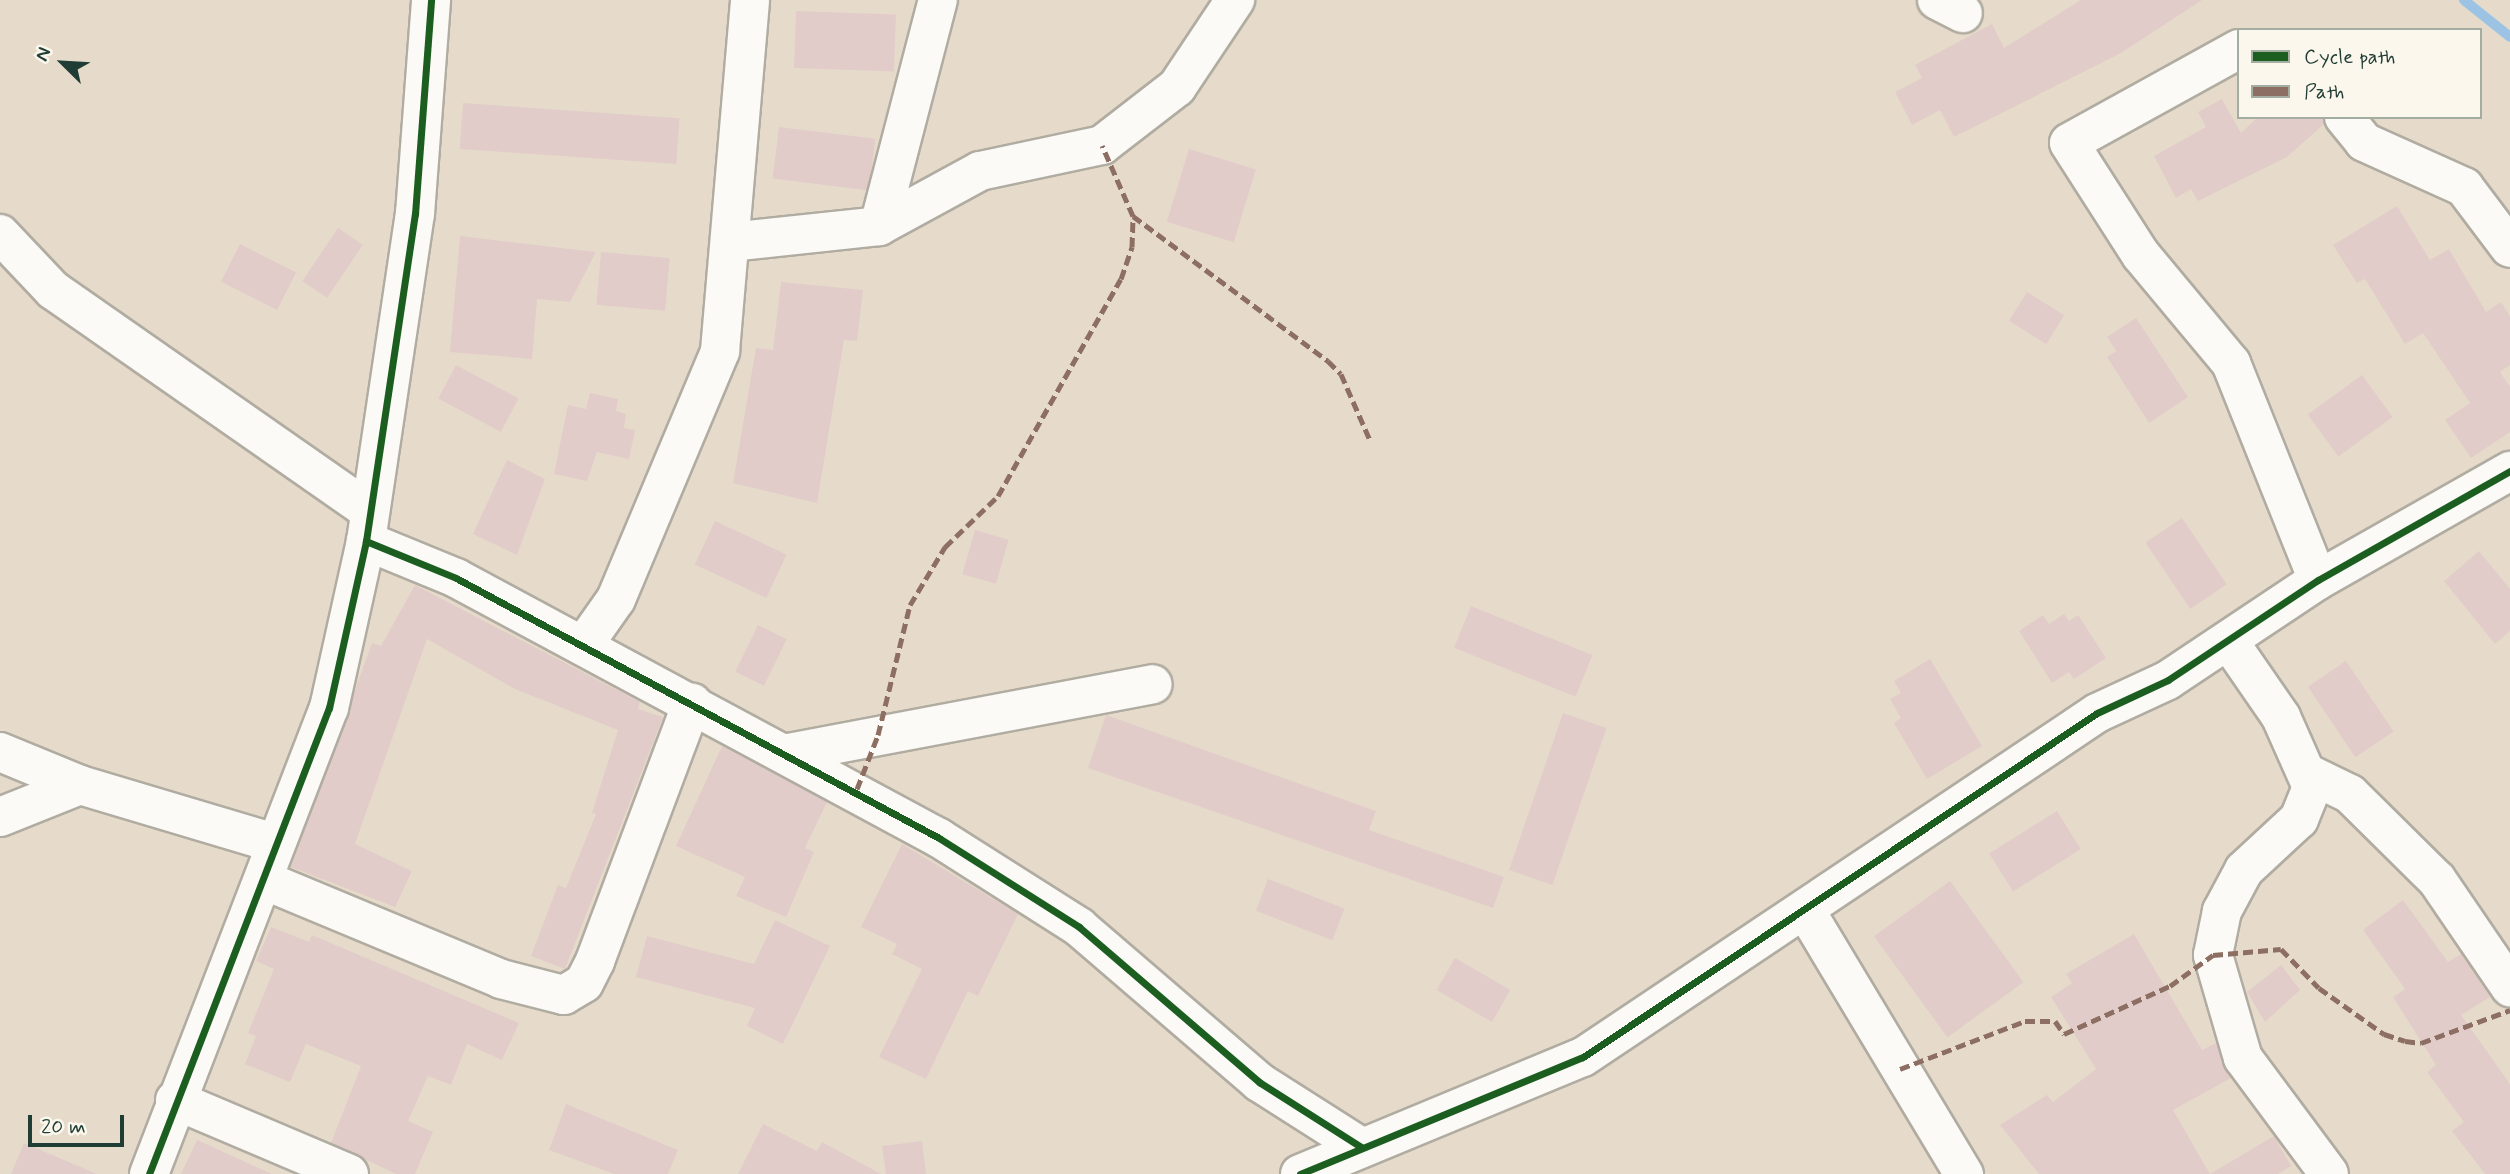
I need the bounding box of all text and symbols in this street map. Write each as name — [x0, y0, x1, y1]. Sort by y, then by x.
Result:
north arrow — [28, 28, 98, 98]
legend — [2237, 28, 2482, 119]
text: N — [29, 43, 57, 65]
text: Cycle path — [2304, 43, 2395, 71]
text: Path — [2304, 78, 2344, 106]
scale bar — [32, 1100, 128, 1144]
text: 20 m — [41, 1113, 86, 1141]

